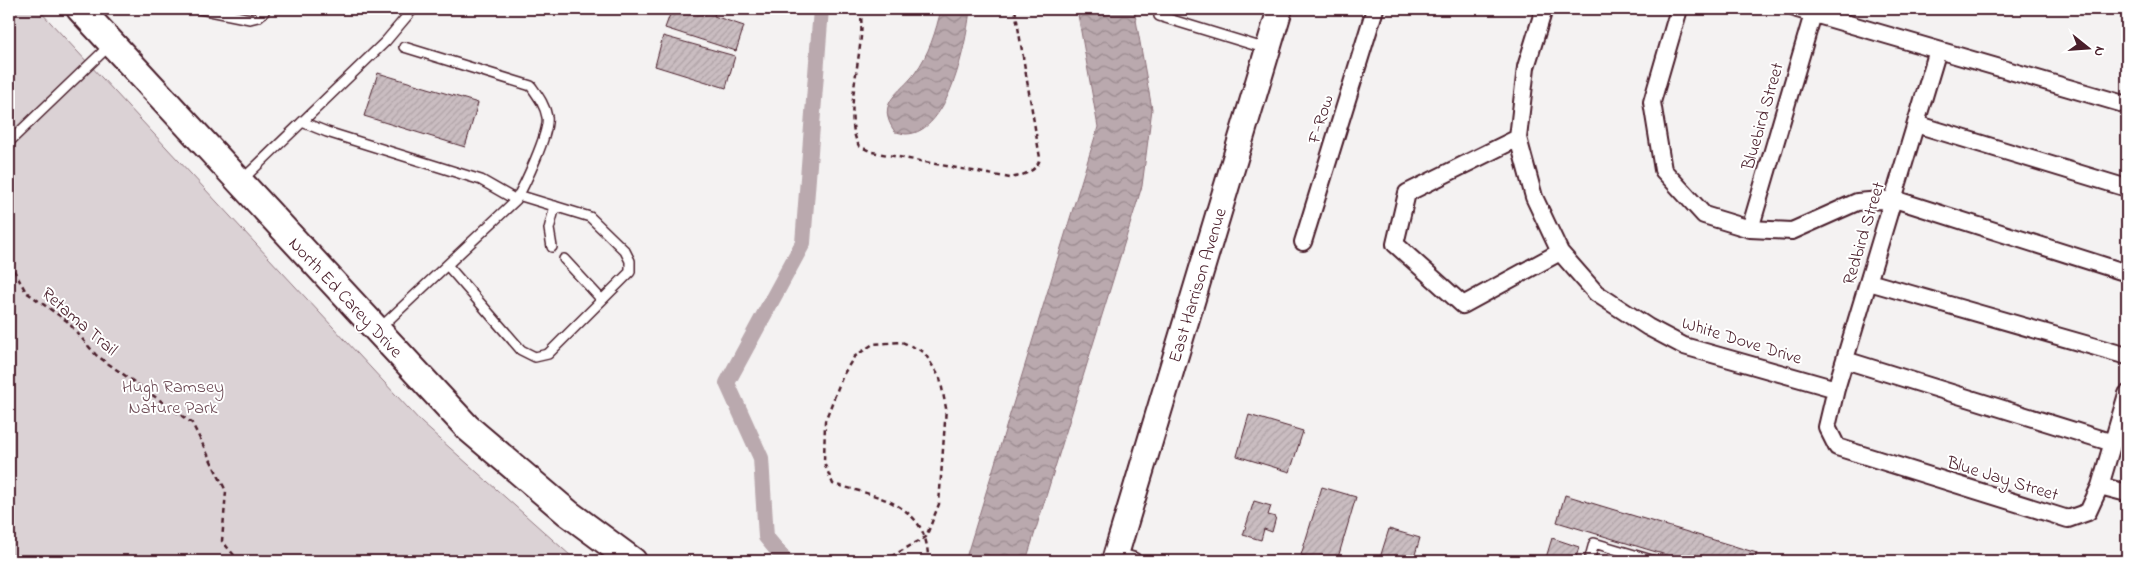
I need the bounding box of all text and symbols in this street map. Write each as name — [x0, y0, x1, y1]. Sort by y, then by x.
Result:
north arrow — [2064, 22, 2114, 72]
text: N — [2088, 44, 2110, 59]
street label: Bluebird Street — [1736, 60, 1792, 174]
street label: F-Row — [1302, 92, 1342, 148]
street label: Redbird Street — [1837, 179, 1893, 288]
street label: East Harrison Avenue — [1163, 204, 1235, 366]
street label: North Ed Carey Drive — [281, 232, 408, 365]
street label: Retama Trail — [35, 282, 123, 363]
street label: White Dove Drive — [1678, 311, 1806, 373]
park label: Hugh Ramsey Nature Park — [122, 375, 224, 422]
street label: Blue Jay Street — [1943, 450, 2061, 509]

